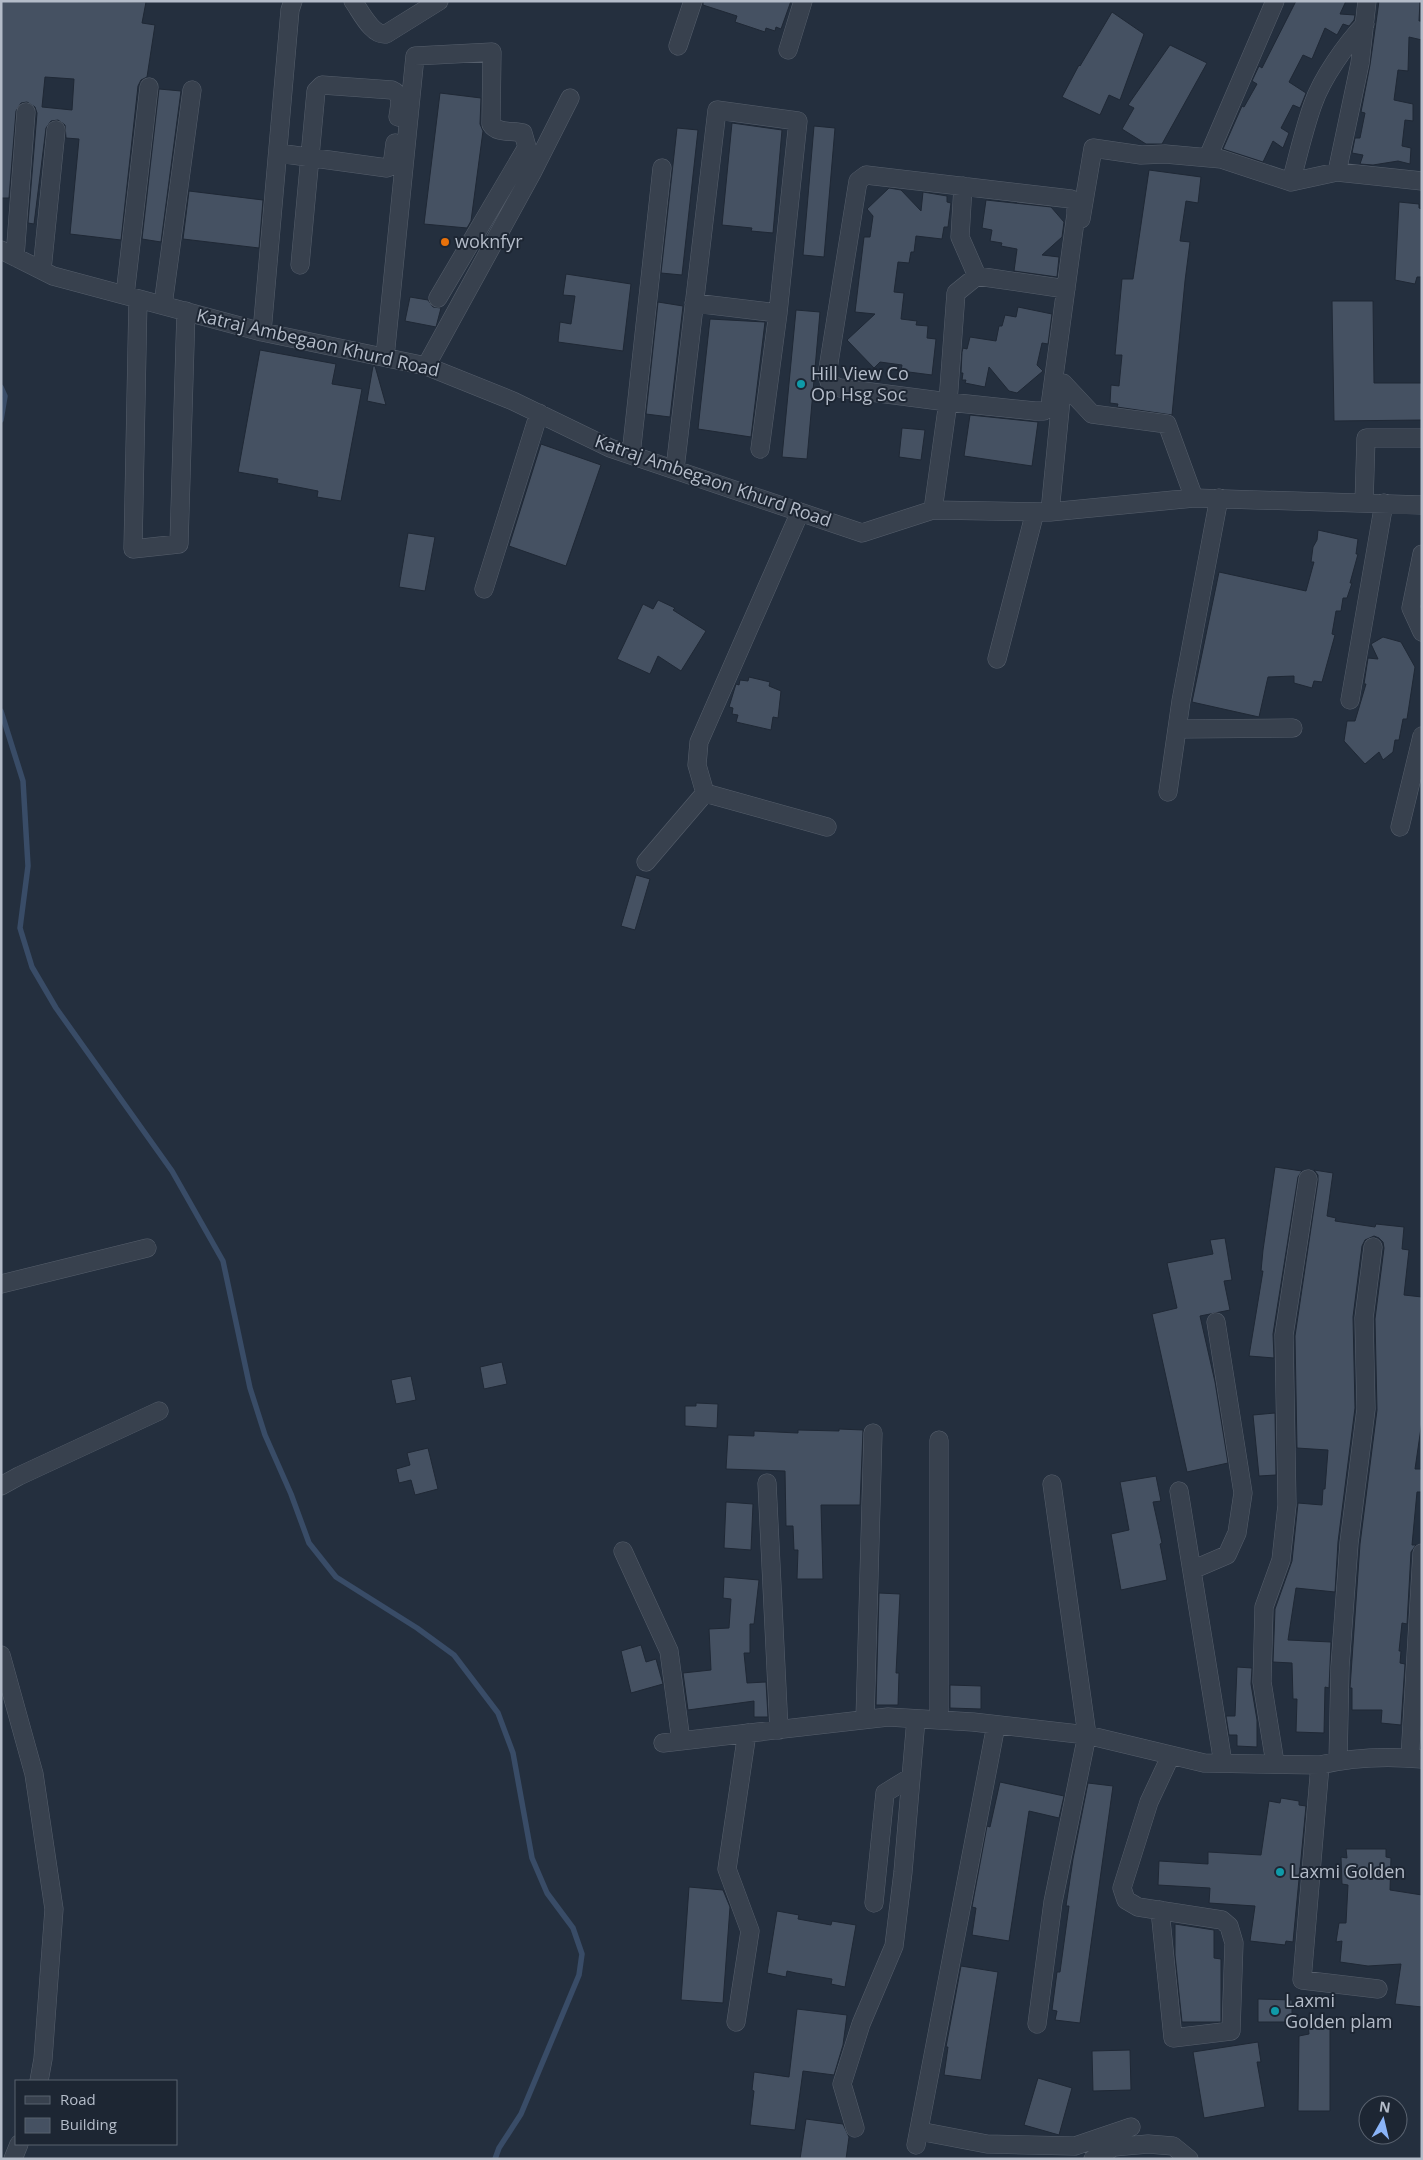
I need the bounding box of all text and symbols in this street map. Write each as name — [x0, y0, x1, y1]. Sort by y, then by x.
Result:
place label: woknfyr — [455, 229, 523, 253]
marker: woknfyr — [439, 236, 451, 248]
street label: Katraj Ambegaon Khurd Road — [194, 302, 442, 382]
place label: Hill View Co Op Hsg Soc — [811, 361, 909, 406]
marker: Hill View Co Op Hsg Soc — [795, 378, 807, 390]
street label: Katraj Ambegaon Khurd Road — [592, 428, 835, 532]
place label: Laxmi Golden — [1290, 1859, 1405, 1883]
marker: Laxmi Golden — [1274, 1866, 1286, 1878]
place label: Laxmi Golden plam — [1285, 1988, 1393, 2033]
marker: Laxmi Golden plam — [1269, 2005, 1281, 2017]
legend — [15, 2080, 178, 2145]
text: Road — [60, 2089, 96, 2109]
north arrow — [1358, 2095, 1408, 2145]
text: N — [1378, 2096, 1392, 2117]
text: Building — [60, 2114, 117, 2134]

